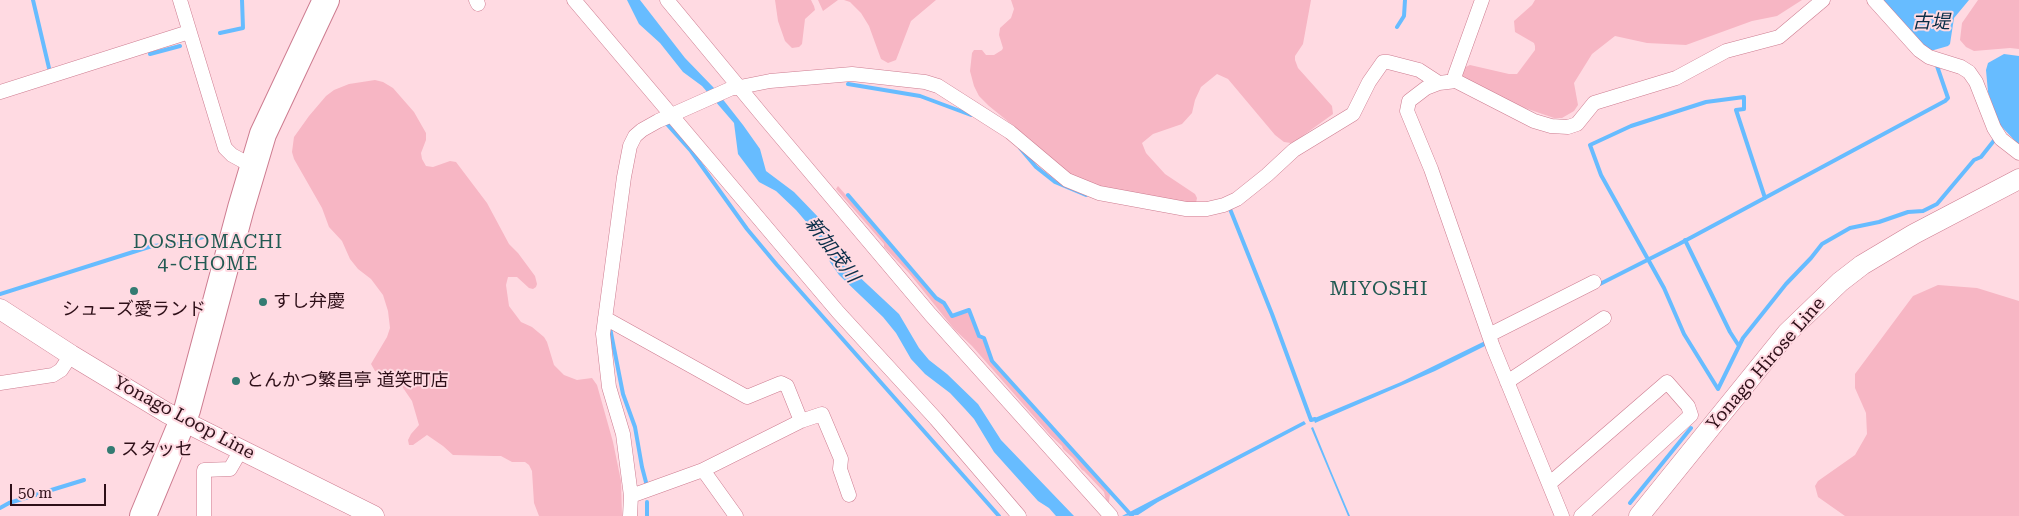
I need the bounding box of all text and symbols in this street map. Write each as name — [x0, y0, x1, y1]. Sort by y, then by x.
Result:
water label: 古堤 — [1912, 11, 1950, 33]
water label: 新加茂川 — [800, 213, 864, 287]
district label: DOSHOMACHI 4-CHOME — [132, 231, 284, 275]
district label: MIYOSHI — [1329, 277, 1429, 301]
marker: シューズ愛ランド — [128, 285, 140, 297]
place label: すし弁慶 — [273, 291, 345, 313]
street label: Yonago Hirose Line — [1702, 293, 1830, 435]
marker: すし弁慶 — [257, 296, 269, 308]
place label: シューズ愛ランド — [62, 299, 206, 321]
place label: とんかつ繁昌亭 道笑町店 — [246, 370, 449, 392]
street label: Yonago Loop Line — [110, 372, 258, 464]
marker: とんかつ繁昌亭 道笑町店 — [230, 375, 242, 387]
place label: スタッセ — [121, 439, 193, 461]
marker: スタッセ — [105, 444, 117, 456]
scale bar — [12, 474, 109, 506]
text: 50 m — [18, 484, 52, 502]

